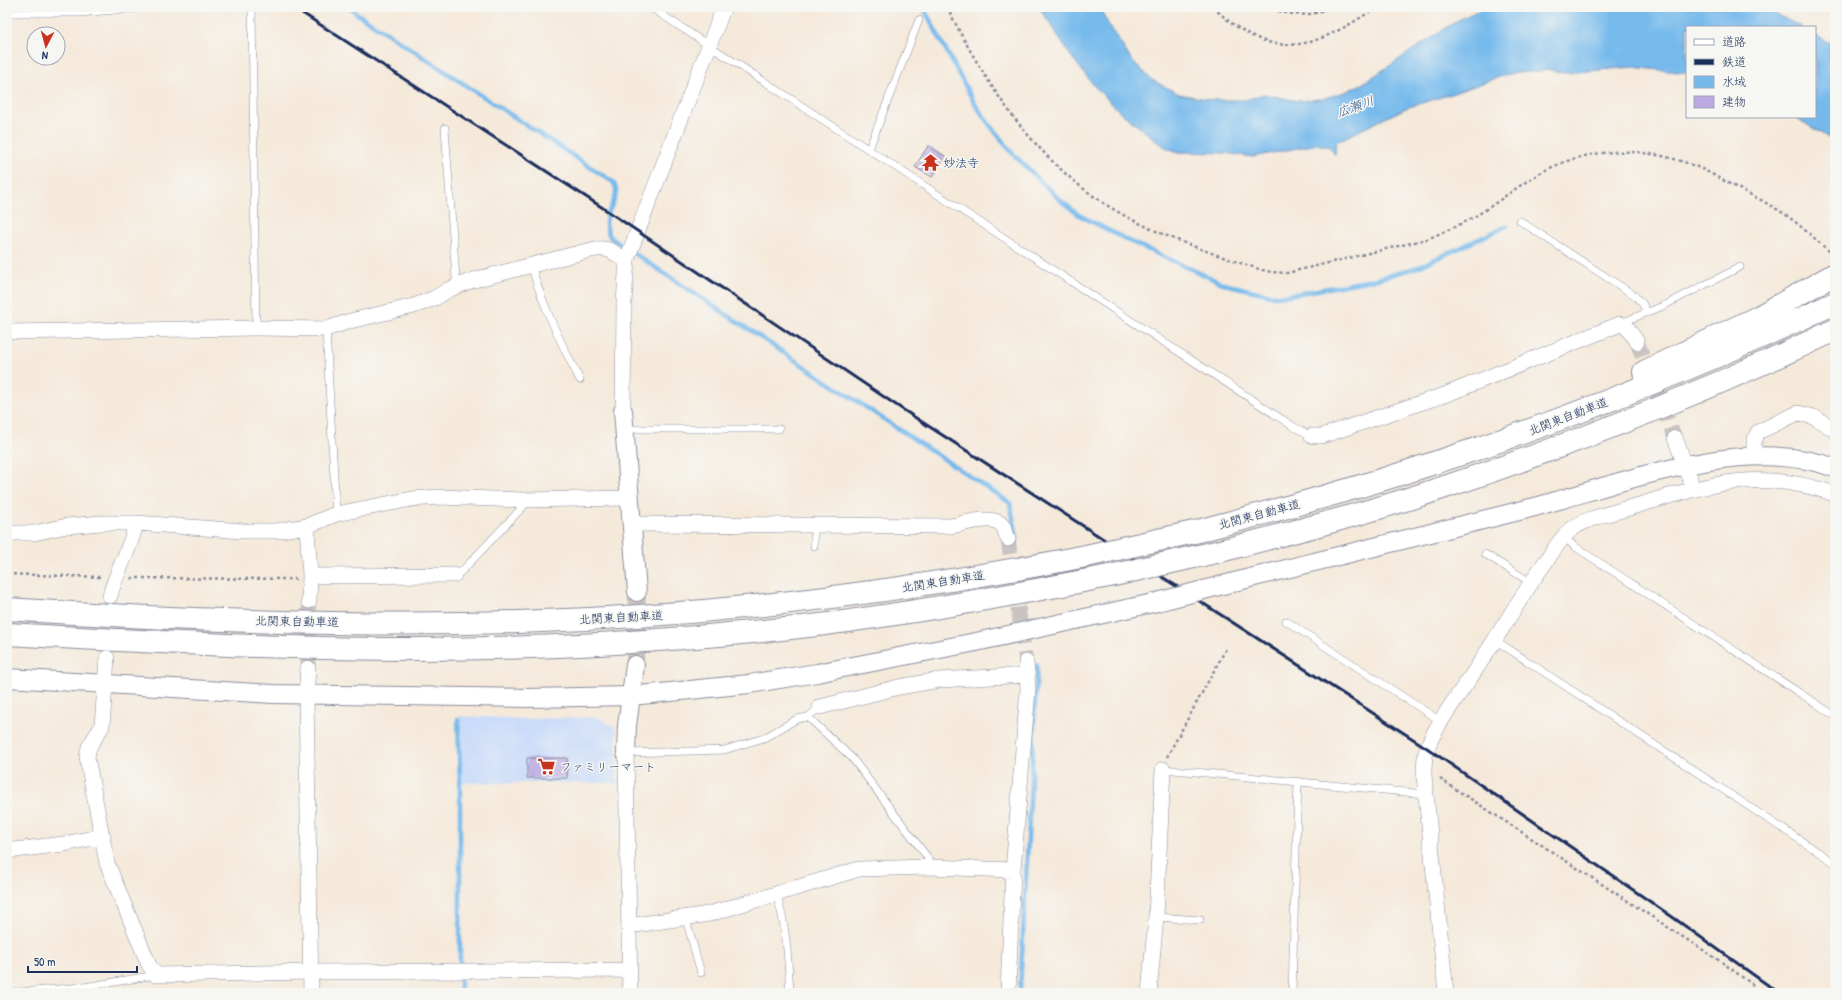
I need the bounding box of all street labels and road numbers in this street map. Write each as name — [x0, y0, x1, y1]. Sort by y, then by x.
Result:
street label: 北関東自動車道 — [1526, 393, 1610, 439]
street label: 北関東自動車道 — [1216, 495, 1302, 533]
street label: 北関東自動車道 — [900, 566, 986, 596]
street label: 北関東自動車道 — [579, 606, 663, 628]
street label: 北関東自動車道 — [255, 612, 339, 630]

